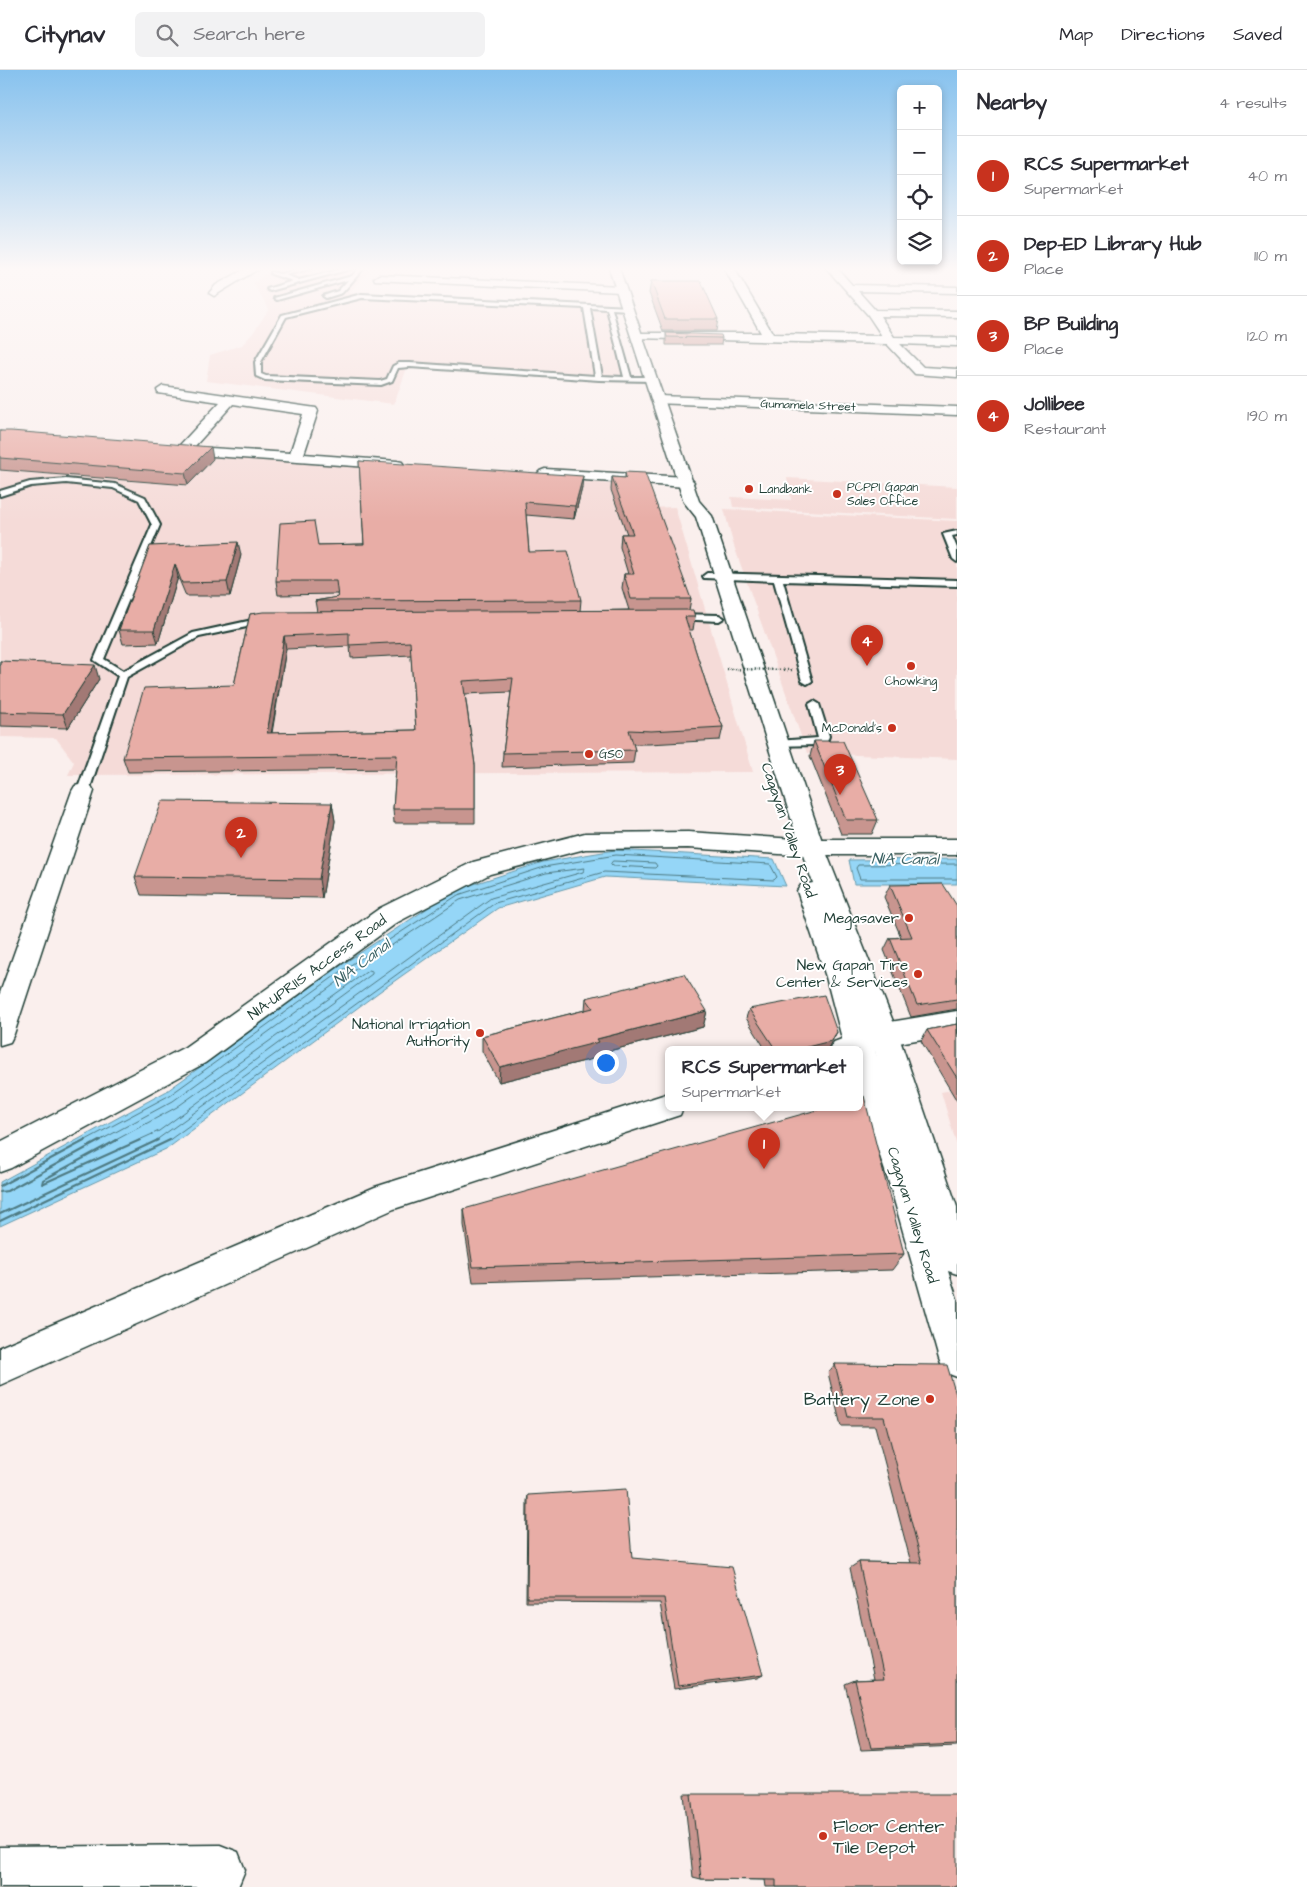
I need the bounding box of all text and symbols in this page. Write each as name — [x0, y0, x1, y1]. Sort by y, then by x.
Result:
search box — [135, 12, 485, 57]
text: Citynav — [25, 18, 105, 52]
icon: search — [153, 21, 181, 49]
text: Search here — [193, 21, 305, 48]
text: Map — [1059, 22, 1093, 47]
text: Directions — [1121, 22, 1205, 47]
text: Saved — [1233, 22, 1282, 47]
map controls — [897, 85, 942, 265]
button: + — [897, 85, 942, 130]
text: Nearby — [977, 88, 1047, 117]
text: 4 results — [1219, 92, 1287, 114]
button: − — [897, 130, 942, 175]
text: RCS Supermarket — [1024, 151, 1189, 178]
text: 1 — [992, 165, 994, 187]
text: 40 m — [1247, 165, 1287, 187]
button: locate — [897, 175, 942, 220]
text: Supermarket — [1024, 178, 1123, 200]
button: layers — [897, 220, 942, 265]
text: Dep-ED Library Hub — [1024, 231, 1201, 258]
text: 2 — [988, 245, 998, 267]
text: 110 m — [1254, 245, 1287, 267]
text: Place — [1024, 258, 1064, 280]
text: BP Building — [1024, 311, 1118, 338]
text: 3 — [989, 325, 997, 347]
text: 120 m — [1247, 325, 1287, 347]
text: Place — [1024, 338, 1064, 360]
text: Jollibee — [1024, 391, 1085, 418]
street label: Gumamela Street — [760, 395, 856, 416]
text: 4 — [988, 405, 998, 427]
text: 190 m — [1247, 405, 1287, 427]
text: Restaurant — [1024, 418, 1106, 440]
place label: PCPPI Gapan Sales Office — [847, 479, 919, 510]
place label: Landbank — [759, 481, 812, 498]
marker: Landbank — [743, 483, 755, 495]
marker: PCPPI Gapan Sales Office — [831, 488, 843, 500]
pin: 4 — [851, 625, 883, 666]
marker: Chowking — [905, 660, 917, 672]
place label: Chowking — [885, 673, 937, 691]
place label: McDonald's — [822, 720, 882, 737]
marker: McDonald's — [886, 722, 898, 734]
place label: GSO — [599, 746, 623, 763]
marker: GSO — [583, 748, 595, 760]
pin: 3 — [824, 754, 856, 795]
street label: Cagayan Valley Road — [755, 760, 822, 901]
pin: 2 — [225, 817, 257, 858]
water label: NIA Canal — [871, 847, 941, 871]
place label: Megasaver — [824, 908, 899, 930]
street label: NIA-UPRIIS Access Road — [244, 910, 391, 1025]
marker: Megasaver — [903, 912, 915, 924]
water label: NIA Canal — [328, 932, 397, 992]
place label: New Gapan Tire Center & Services — [776, 955, 908, 993]
marker: New Gapan Tire Center & Services — [912, 968, 924, 980]
place label: National Irrigation Authority — [352, 1014, 470, 1053]
marker: National Irrigation Authority — [474, 1027, 486, 1039]
popup — [665, 1046, 863, 1111]
your location — [593, 1050, 619, 1076]
text: RCS Supermarket — [682, 1054, 846, 1081]
text: Supermarket — [682, 1081, 781, 1103]
pin: 1 — [748, 1128, 780, 1169]
street label: Cagayan Valley Road — [881, 1144, 943, 1286]
place label: Battery Zone — [804, 1387, 920, 1413]
marker: Battery Zone — [924, 1393, 936, 1405]
place label: Floor Center Tile Depot — [833, 1814, 944, 1860]
marker: Floor Center Tile Depot — [817, 1830, 829, 1842]

